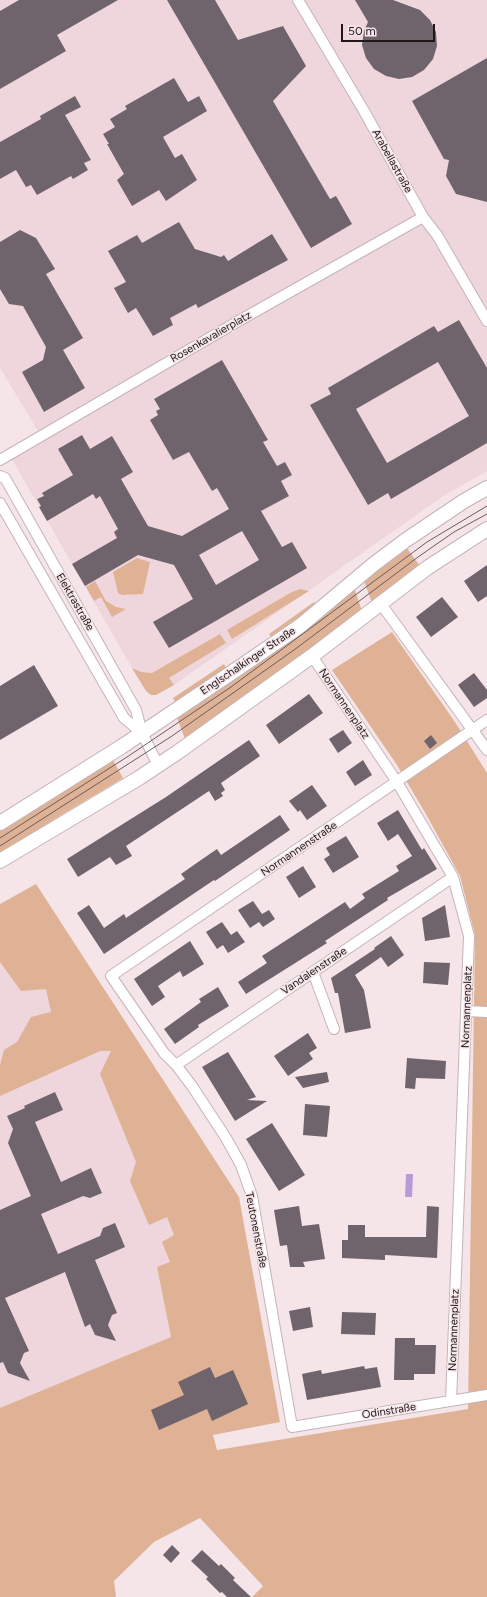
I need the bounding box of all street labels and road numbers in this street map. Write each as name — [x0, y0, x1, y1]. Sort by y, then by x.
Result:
street label: Arabellastraße — [369, 127, 415, 195]
street label: Rosenkavalierplatz — [168, 308, 254, 366]
street label: Elektrastraße — [53, 571, 97, 633]
street label: Englschalkinger Straße — [198, 624, 298, 698]
street label: Normannenplatz — [316, 666, 372, 742]
street label: Normannenstraße — [258, 819, 340, 879]
street label: Vandalenstraße — [279, 944, 349, 998]
street label: Normannenplatz — [459, 966, 475, 1048]
street label: Teutonenstraße — [242, 1191, 270, 1269]
street label: Normannenplatz — [446, 1289, 462, 1371]
street label: Odinstraße — [361, 1400, 417, 1422]

